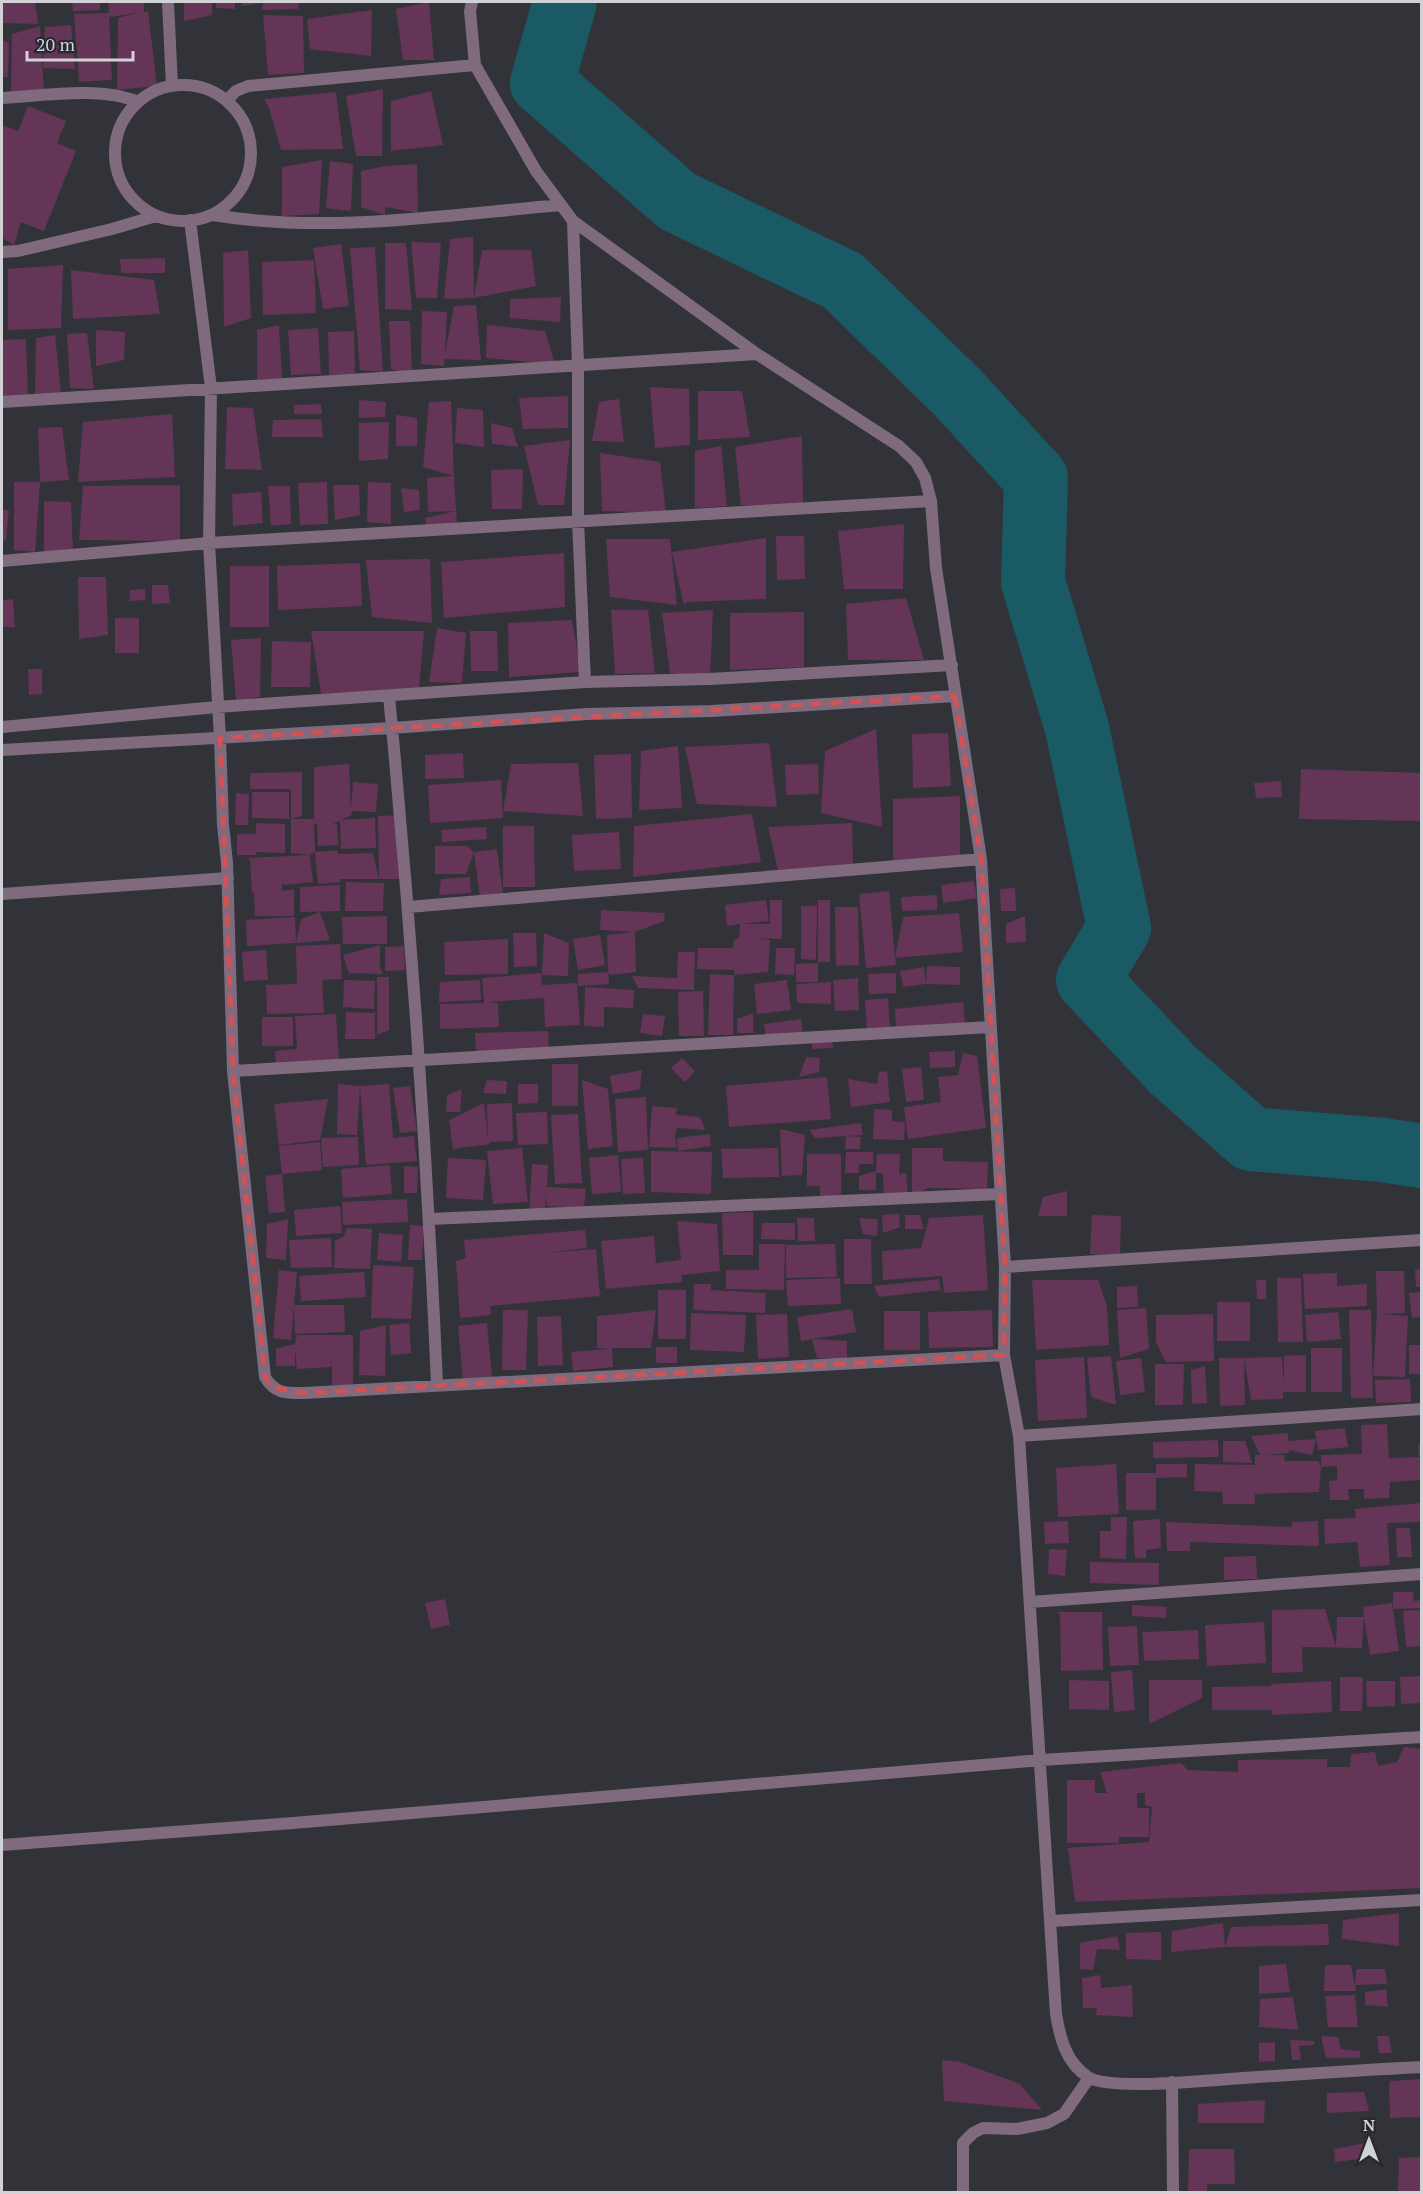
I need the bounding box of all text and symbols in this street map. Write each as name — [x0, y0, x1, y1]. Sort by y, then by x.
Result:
scale bar — [27, 24, 134, 62]
text: 20 m — [36, 32, 76, 56]
north arrow — [1339, 2110, 1399, 2170]
text: N — [1363, 2114, 1375, 2136]

